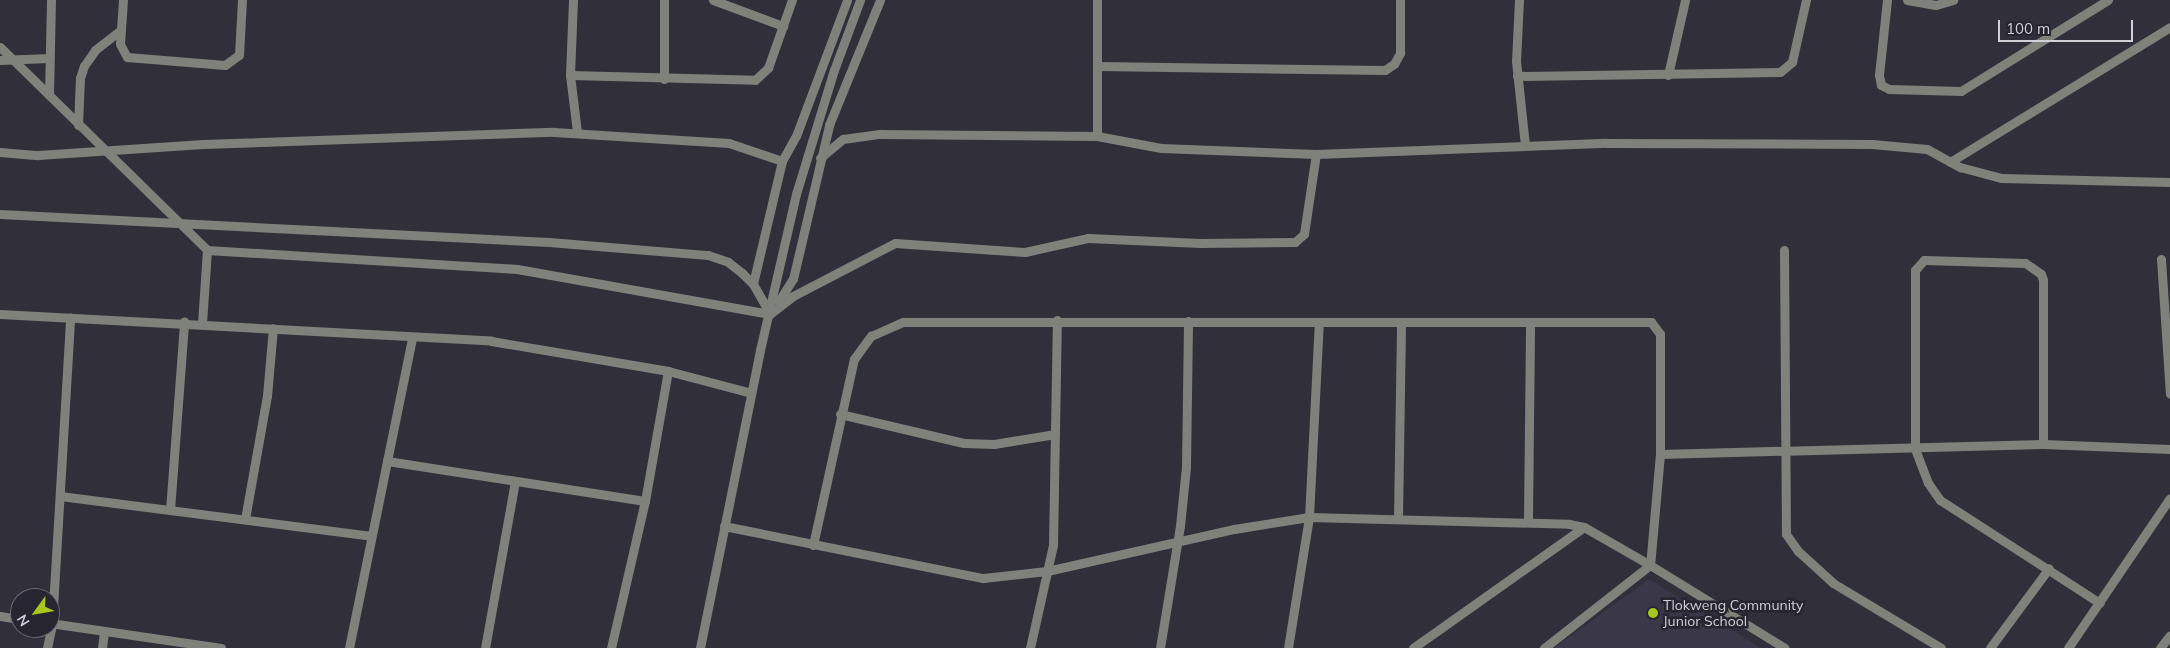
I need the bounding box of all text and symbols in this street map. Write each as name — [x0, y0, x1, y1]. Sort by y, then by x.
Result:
scale bar — [2000, 10, 2135, 42]
text: 100 m — [2006, 19, 2050, 38]
north arrow — [10, 588, 60, 638]
place label: Tlokweng Community Junior School — [1663, 597, 1803, 630]
marker: Tlokweng Community Junior School — [1647, 607, 1659, 619]
text: N — [13, 611, 34, 630]

